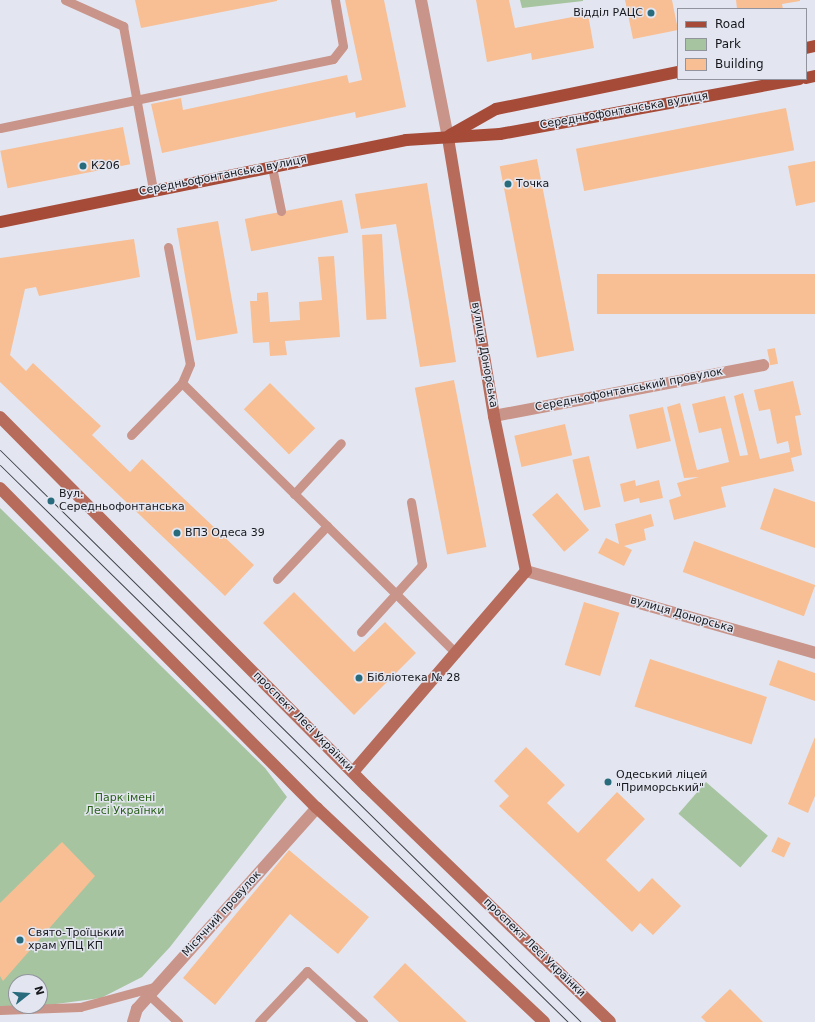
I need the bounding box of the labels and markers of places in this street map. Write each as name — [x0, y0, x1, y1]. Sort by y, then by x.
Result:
place label: Відділ РАЦС — [573, 6, 643, 20]
marker: Відділ РАЦС — [646, 8, 656, 18]
place label: К206 — [91, 159, 120, 173]
marker: К206 — [78, 161, 88, 171]
place label: Точка — [516, 177, 549, 191]
marker: Точка — [503, 179, 513, 189]
place label: Вул. Середньофонтанська — [59, 488, 185, 514]
marker: Вул. Середньофонтанська — [46, 496, 56, 506]
place label: ВПЗ Одеса 39 — [185, 526, 265, 540]
marker: ВПЗ Одеса 39 — [172, 528, 182, 538]
place label: Бібліотека № 28 — [367, 671, 460, 685]
marker: Бібліотека № 28 — [354, 673, 364, 683]
place label: Одеський ліцей "Приморський" — [616, 769, 707, 795]
marker: Одеський ліцей "Приморський" — [603, 777, 613, 787]
place label: Свято-Троїцький храм УПЦ КП — [28, 927, 124, 953]
marker: Свято-Троїцький храм УПЦ КП — [15, 935, 25, 945]

